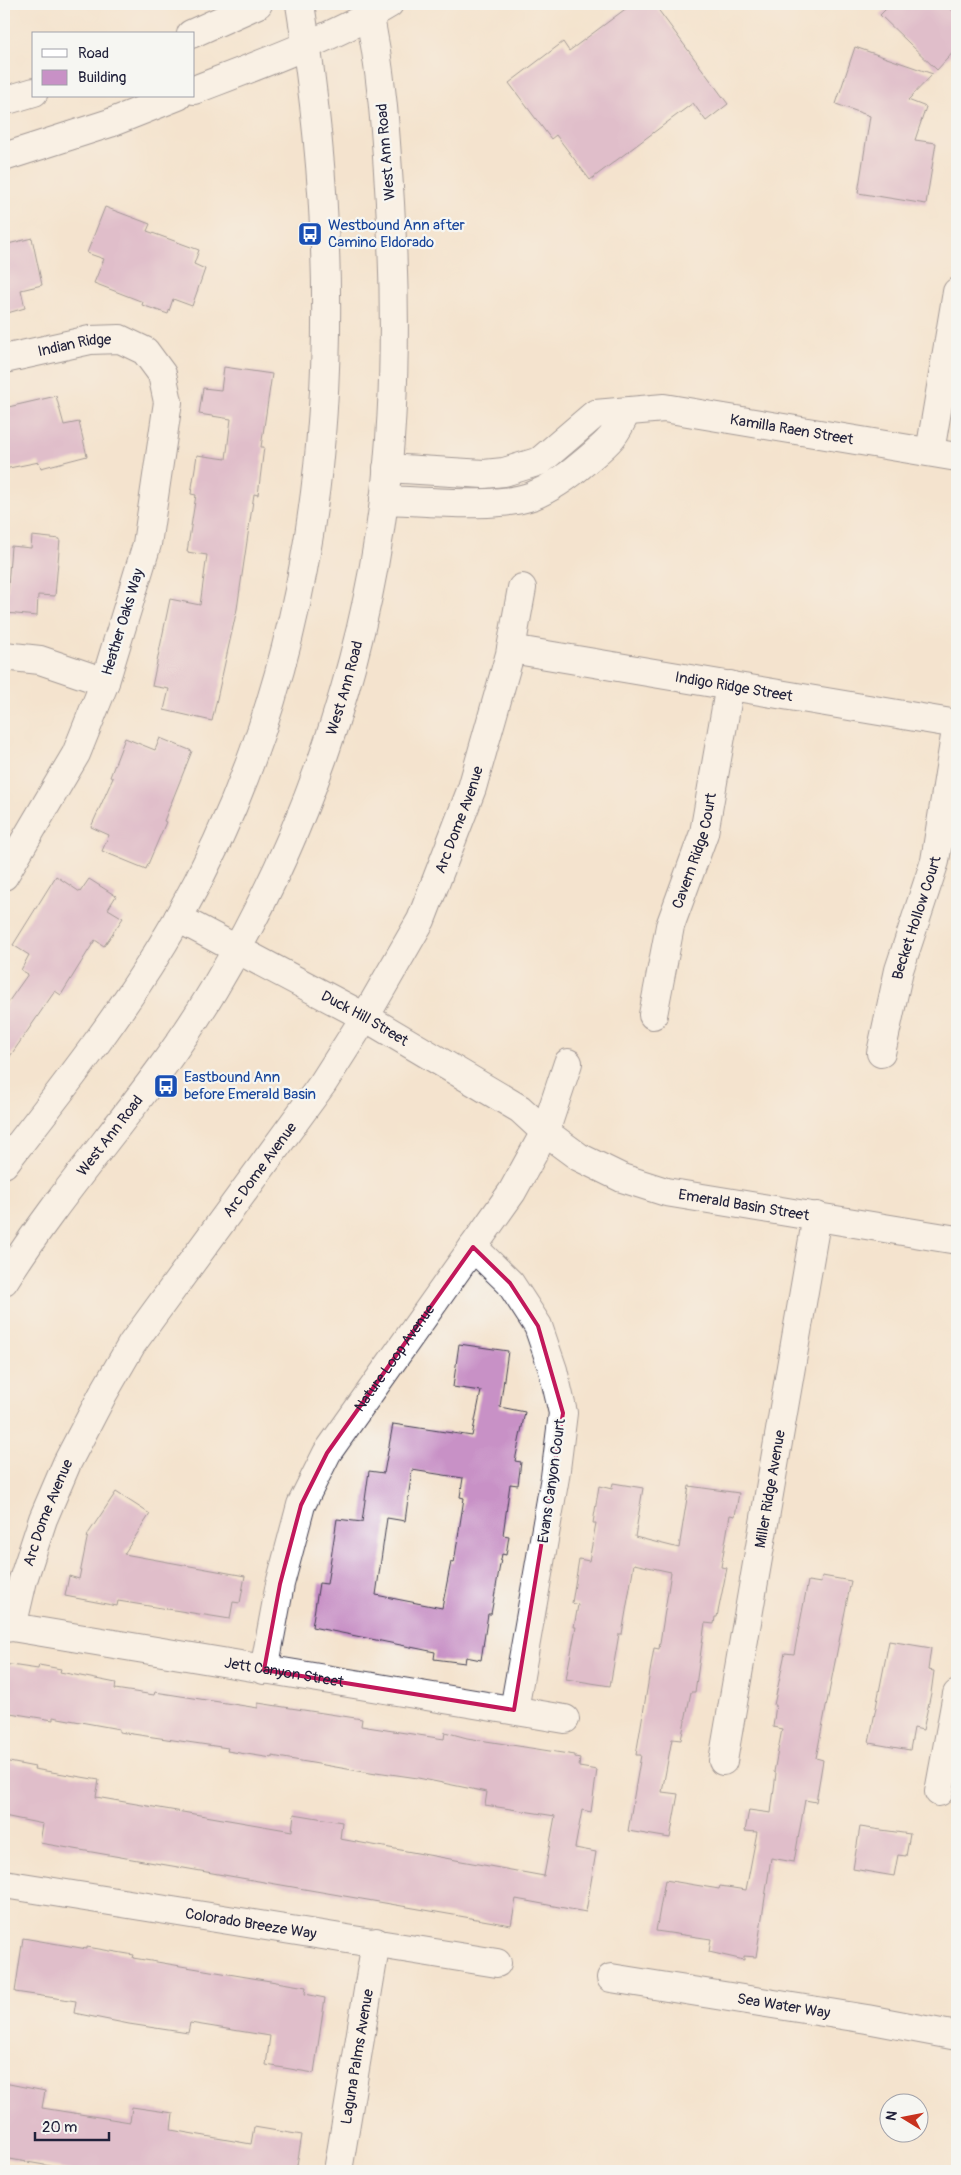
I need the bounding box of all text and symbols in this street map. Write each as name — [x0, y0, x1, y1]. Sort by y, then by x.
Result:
legend — [32, 32, 195, 98]
text: Road — [78, 44, 109, 63]
text: Building — [78, 68, 126, 87]
street label: West Ann Road — [372, 103, 400, 201]
place label: Westbound Ann after Camino Eldorado — [328, 216, 465, 252]
bus stop icon: Westbound Ann after Camino Eldorado — [297, 221, 323, 247]
street label: Indian Ridge — [36, 330, 112, 361]
street label: Kamilla Raen Street — [729, 410, 856, 449]
street label: Heather Oaks Way — [98, 566, 148, 678]
street label: West Ann Road — [322, 639, 367, 738]
street label: Indigo Ridge Street — [674, 667, 795, 706]
street label: Arc Dome Avenue — [430, 763, 487, 876]
street label: Cavern Ridge Court — [668, 790, 721, 911]
street label: Becket Hollow Court — [888, 854, 945, 981]
street label: Duck Hill Street — [318, 986, 413, 1051]
place label: Eastbound Ann before Emerald Basin — [184, 1068, 316, 1104]
bus stop icon: Eastbound Ann before Emerald Basin — [153, 1073, 179, 1099]
street label: West Ann Road — [73, 1091, 147, 1180]
street label: Arc Dome Avenue — [218, 1118, 301, 1221]
street label: Emerald Basin Street — [677, 1185, 812, 1225]
street label: Nature Loop Avenue — [350, 1300, 439, 1415]
street label: Evans Canyon Court — [534, 1417, 570, 1544]
street label: Miller Ridge Avenue — [750, 1428, 790, 1550]
street label: Arc Dome Avenue — [19, 1456, 77, 1569]
street label: Jett Canyon Street — [223, 1653, 346, 1692]
street label: Colorado Breeze Way — [184, 1904, 318, 1944]
street label: Laguna Palms Avenue — [336, 1987, 378, 2126]
street label: Sea Water Way — [736, 1989, 832, 2023]
north arrow — [878, 2092, 928, 2142]
scale bar — [35, 2110, 109, 2142]
text: N — [882, 2110, 901, 2122]
text: 20 m — [42, 2118, 77, 2137]

